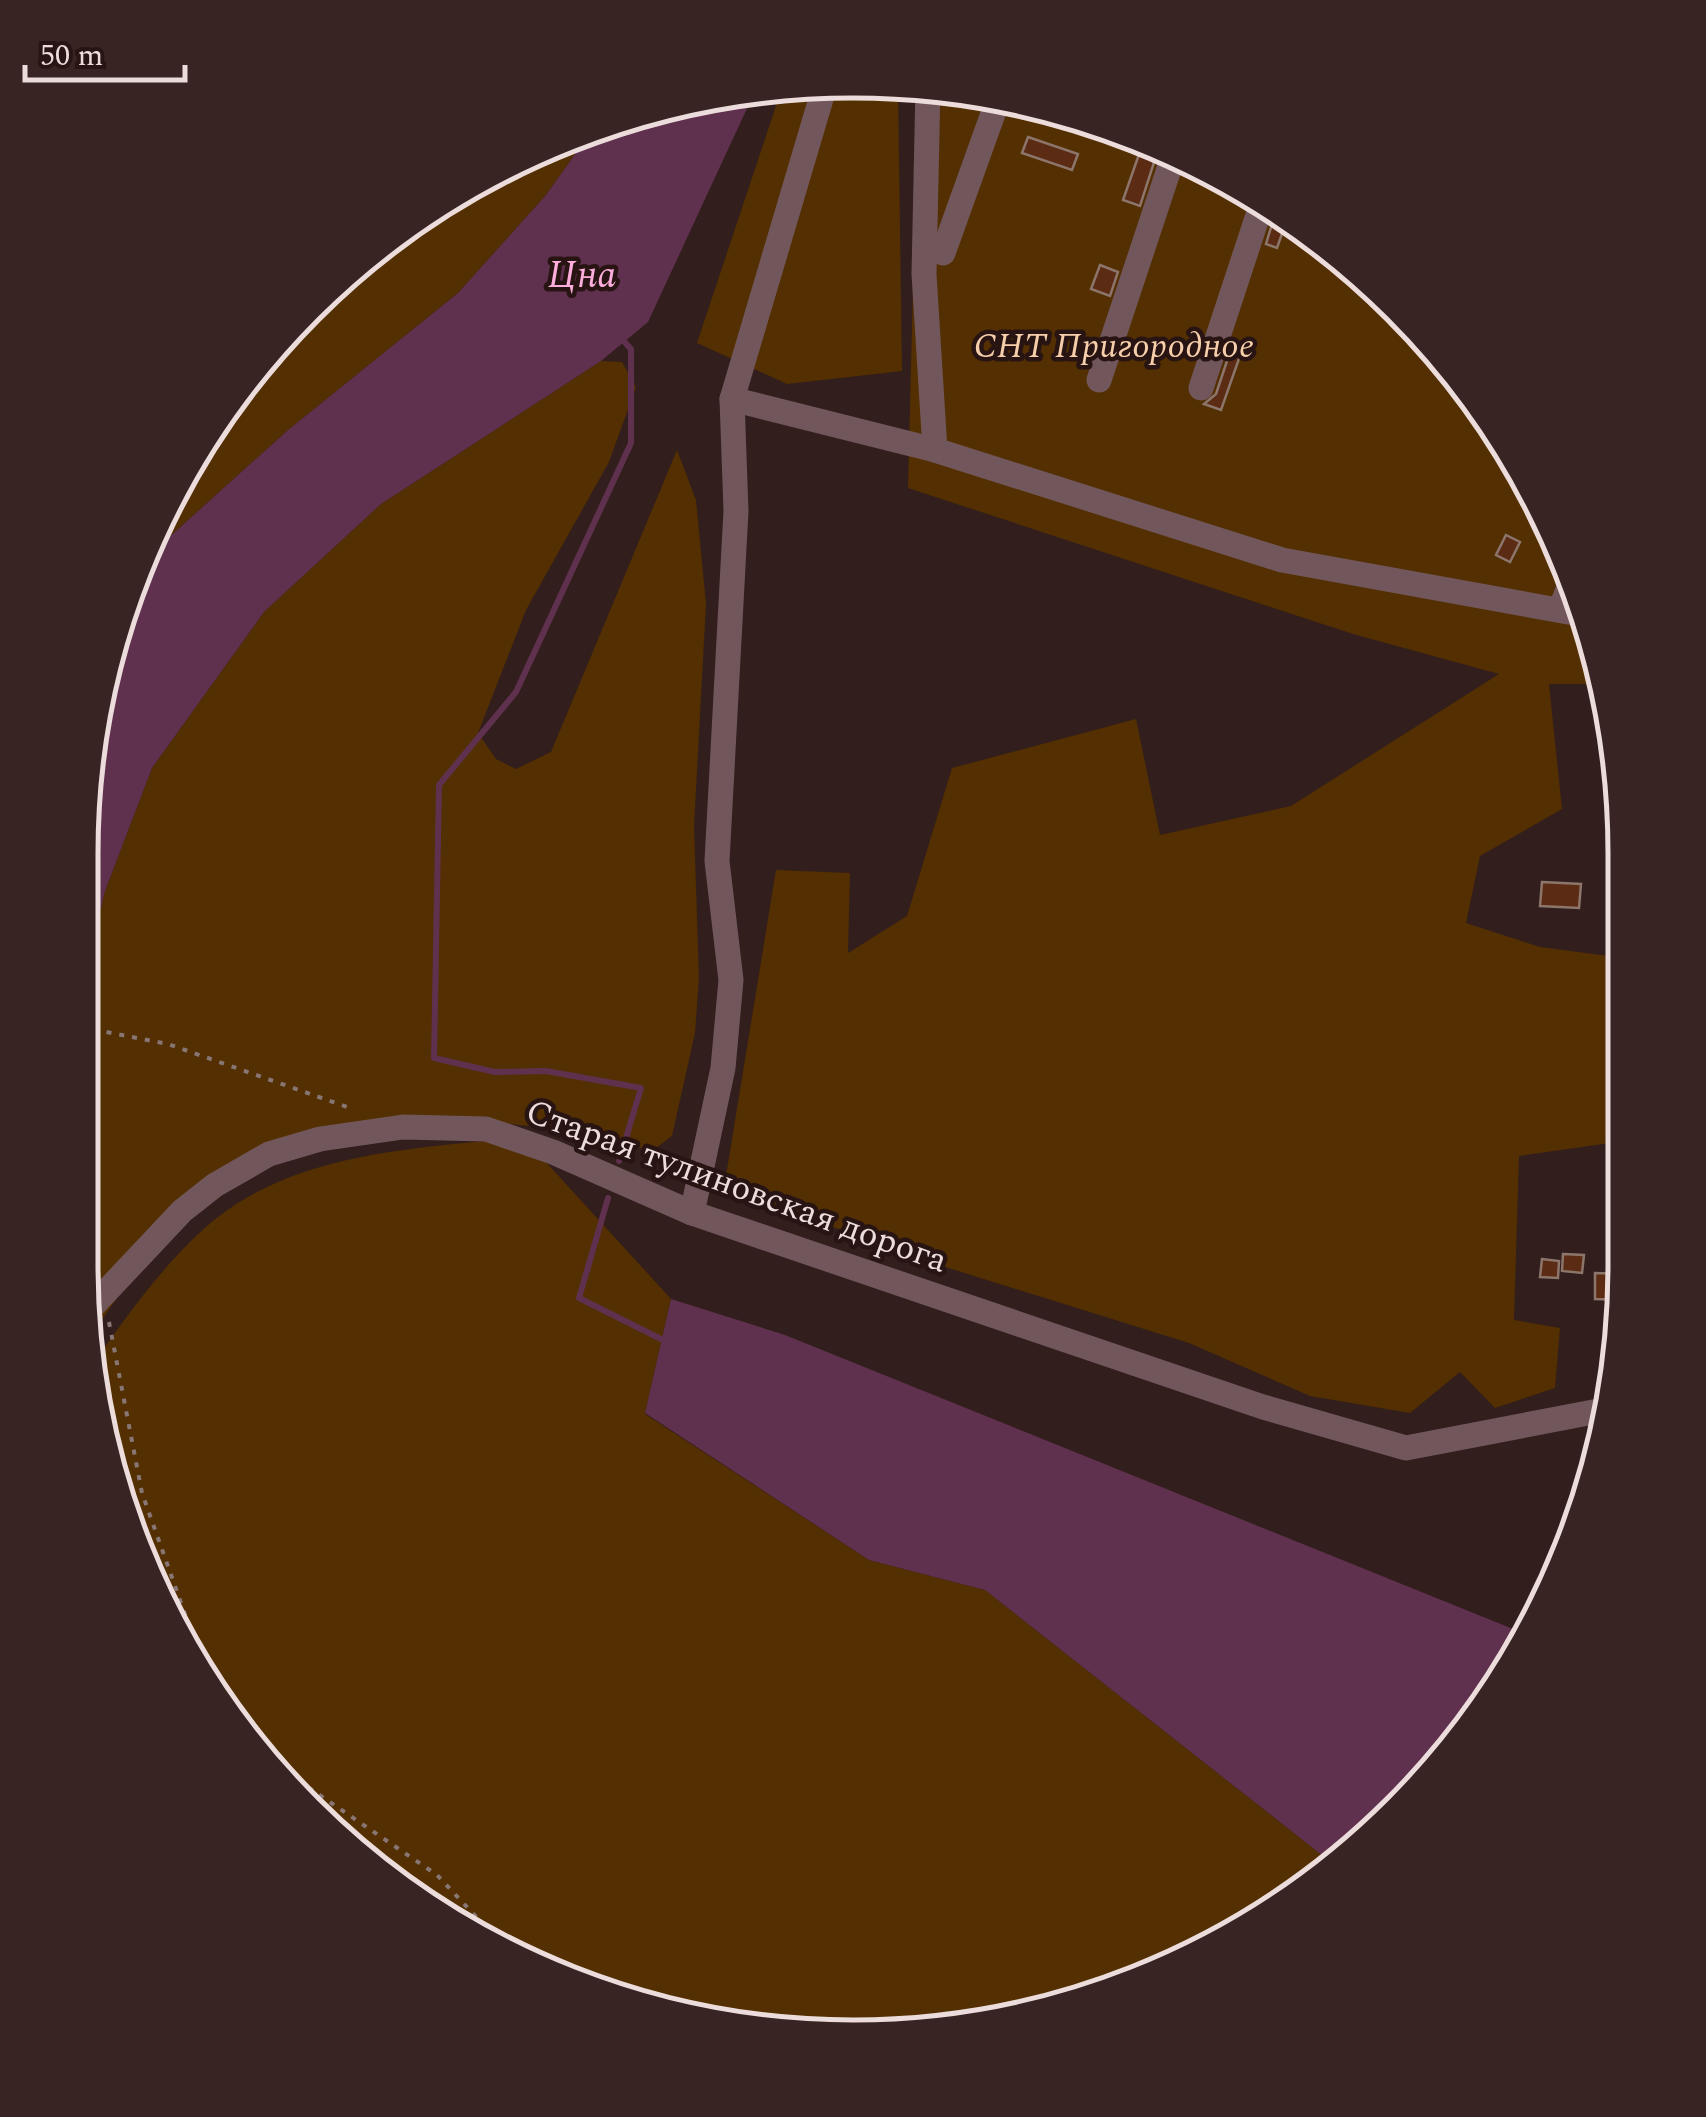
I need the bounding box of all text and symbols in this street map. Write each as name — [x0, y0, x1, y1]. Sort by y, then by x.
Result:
scale bar — [25, 20, 185, 82]
text: 50 m — [40, 33, 103, 79]
water label: Цна — [548, 247, 616, 305]
park label: СНТ Пригородное — [974, 320, 1254, 373]
street label: Старая тулиновская дорога — [518, 1085, 955, 1287]

